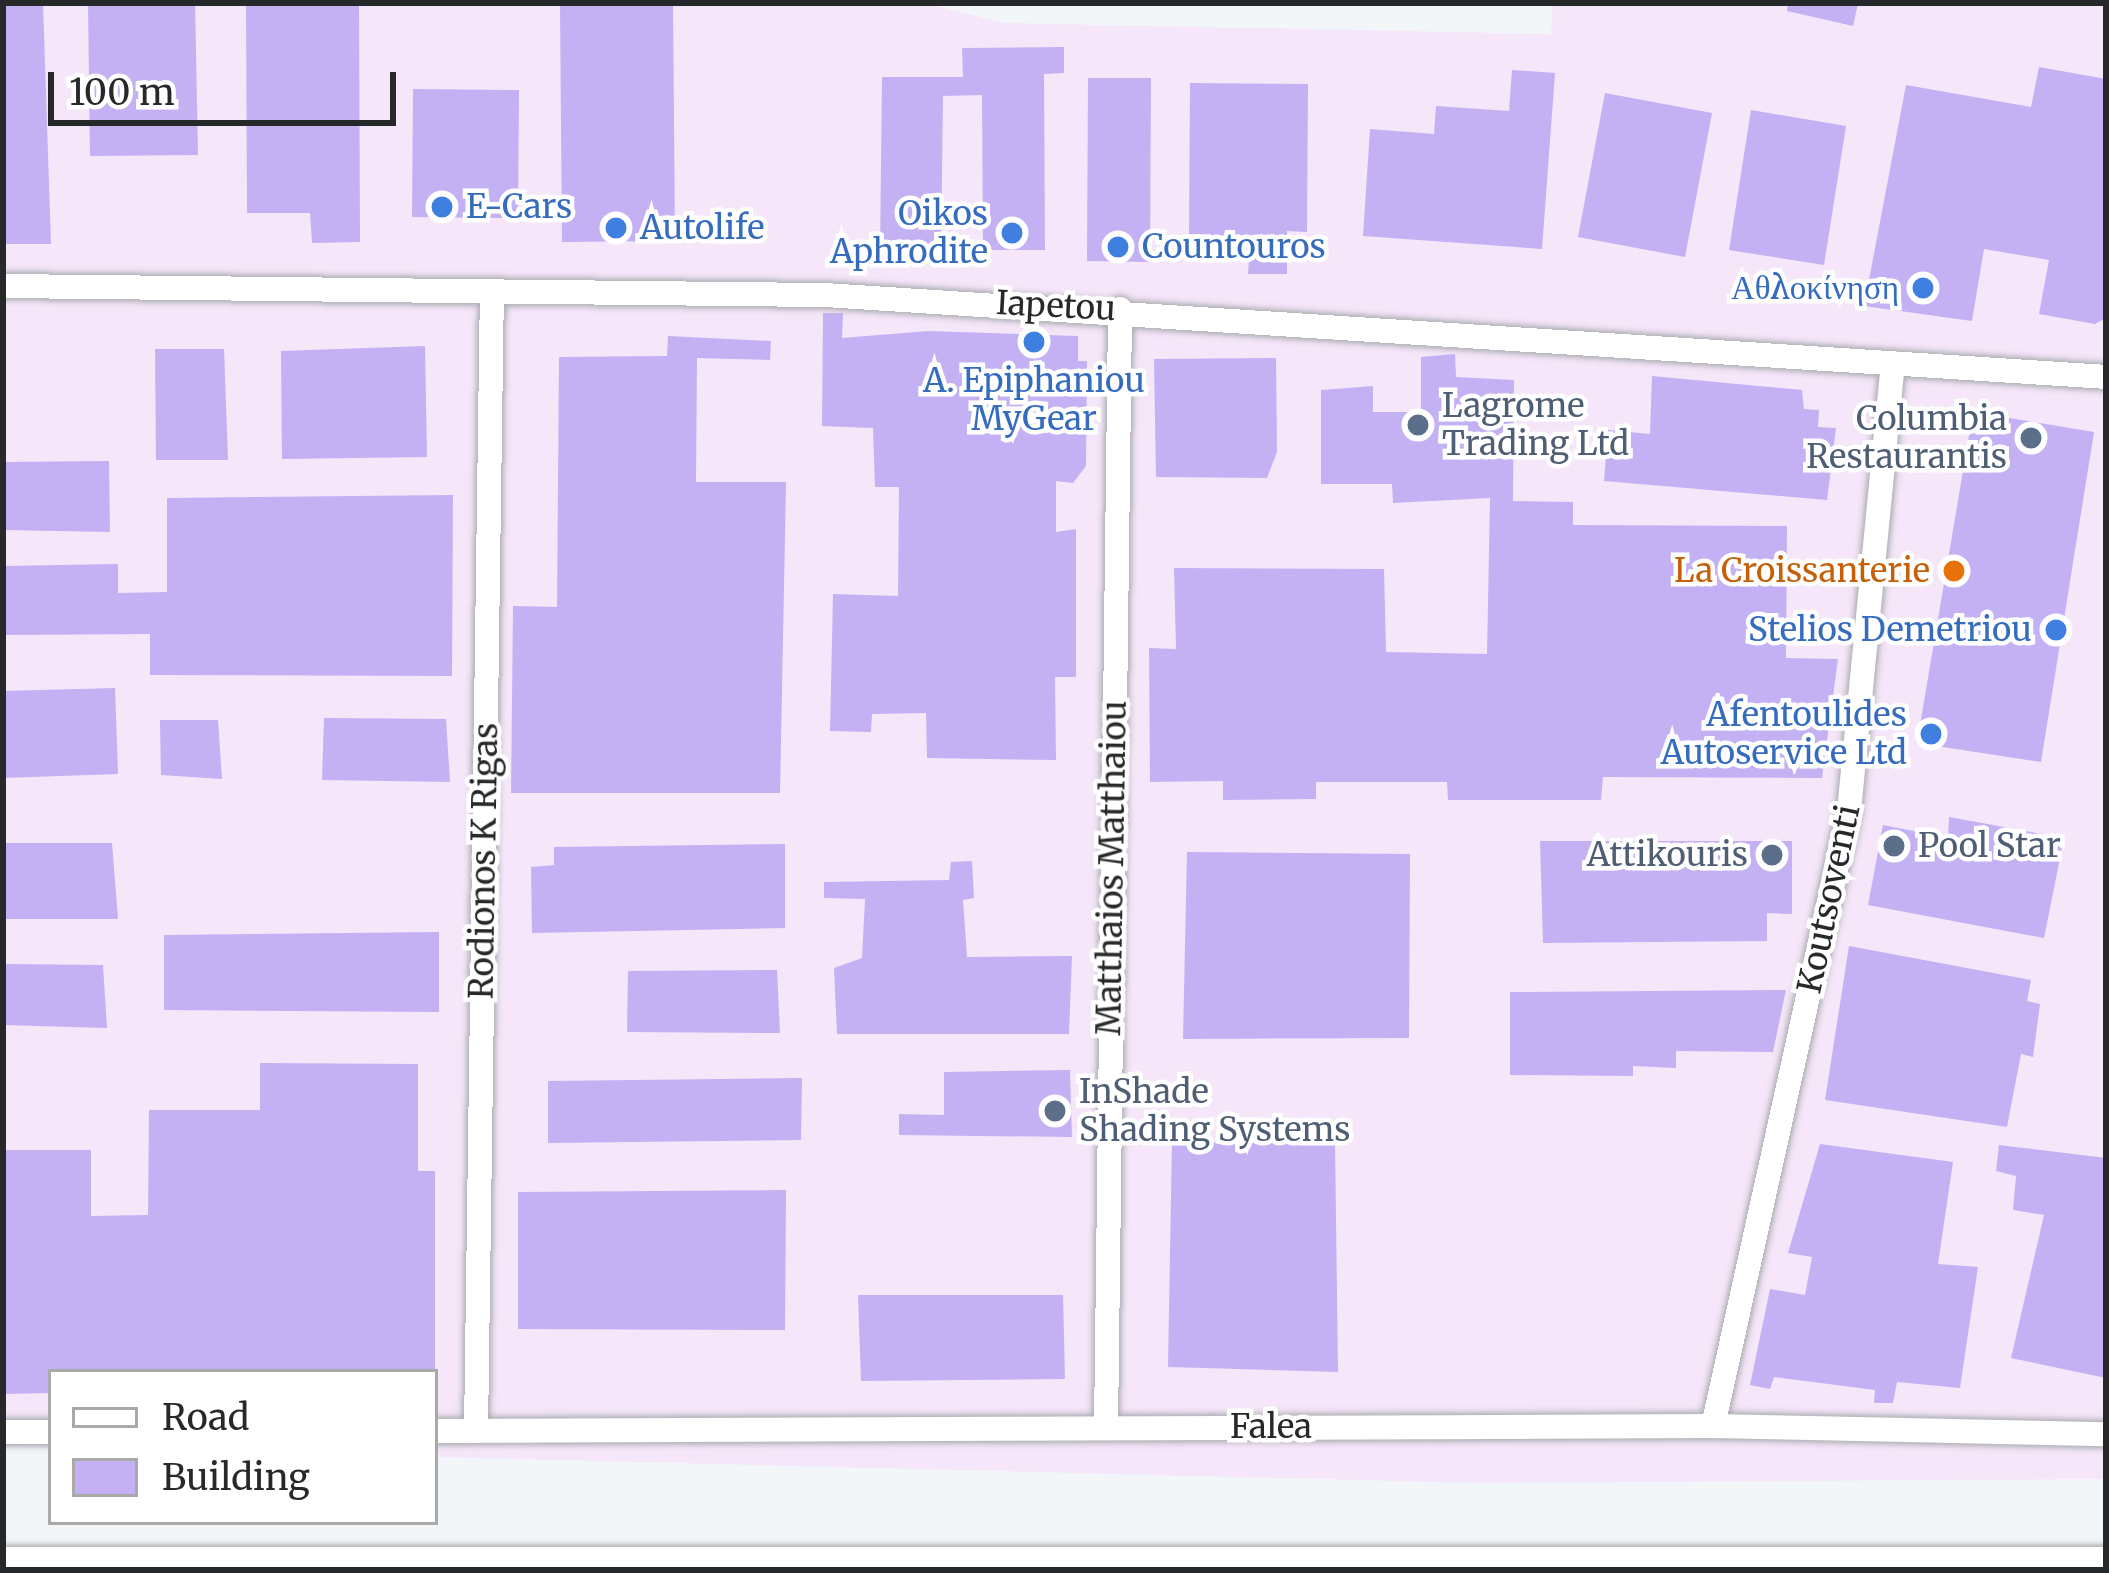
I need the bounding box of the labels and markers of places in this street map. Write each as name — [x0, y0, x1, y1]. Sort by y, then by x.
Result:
place label: E-Cars — [466, 187, 572, 227]
marker: E-Cars — [429, 194, 455, 220]
place label: Oikos Aphrodite — [830, 194, 988, 272]
place label: Autolife — [640, 208, 764, 248]
marker: Autolife — [603, 215, 629, 241]
marker: Oikos Aphrodite — [999, 220, 1025, 246]
place label: Countouros — [1142, 227, 1326, 267]
marker: Countouros — [1105, 234, 1131, 260]
place label: Αθλοκίνηση — [1731, 268, 1899, 308]
marker: Αθλοκίνηση — [1910, 275, 1936, 301]
marker: A. Epiphaniou MyGear — [1021, 329, 1047, 355]
place label: A. Epiphaniou MyGear — [923, 361, 1145, 439]
place label: Lagrome Trading Ltd — [1442, 386, 1629, 464]
place label: Columbia Restaurantis — [1806, 399, 2007, 477]
marker: Lagrome Trading Ltd — [1405, 412, 1431, 438]
marker: Columbia Restaurantis — [2018, 425, 2044, 451]
place label: La Croissanterie — [1674, 551, 1930, 591]
marker: La Croissanterie — [1941, 558, 1967, 584]
place label: Stelios Demetriou — [1748, 610, 2032, 650]
marker: Stelios Demetriou — [2043, 617, 2069, 643]
place label: Afentoulides Autoservice Ltd — [1661, 695, 1907, 773]
marker: Afentoulides Autoservice Ltd — [1918, 721, 1944, 747]
place label: Pool Star — [1918, 826, 2061, 866]
marker: Pool Star — [1881, 833, 1907, 859]
place label: Attikouris — [1587, 835, 1748, 875]
marker: Attikouris — [1759, 842, 1785, 868]
place label: InShade Shading Systems — [1079, 1072, 1350, 1150]
marker: InShade Shading Systems — [1042, 1098, 1068, 1124]

